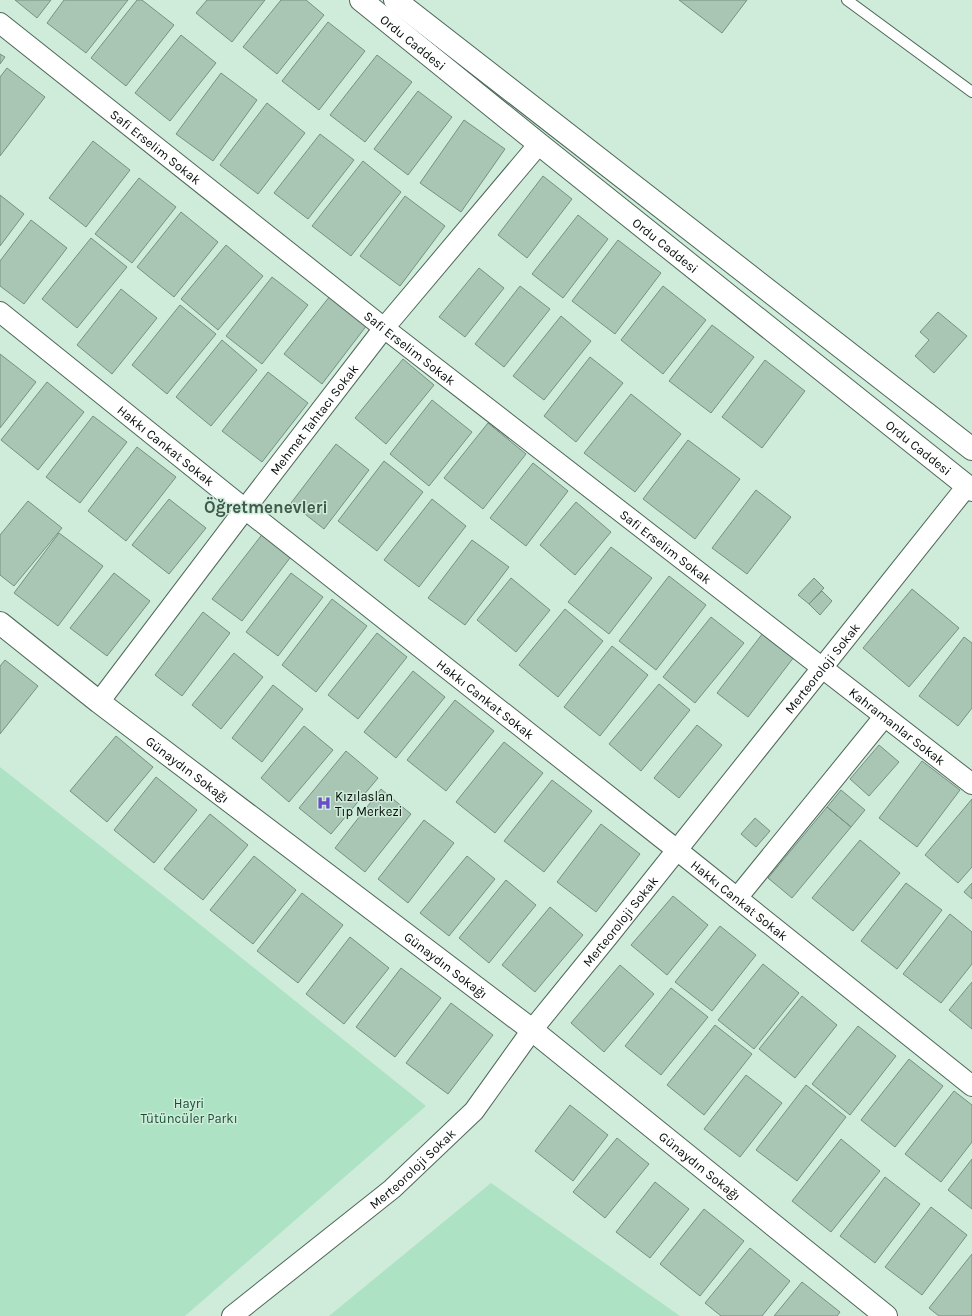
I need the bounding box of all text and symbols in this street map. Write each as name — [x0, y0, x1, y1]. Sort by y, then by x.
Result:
street label: Ordu Caddesi — [377, 12, 448, 73]
street label: Safi Erselim Sokak — [107, 107, 204, 188]
street label: Ordu Caddesi — [629, 215, 701, 276]
street label: Safi Erselim Sokak — [361, 308, 458, 389]
street label: Mehmet Tahtacı Sokak — [267, 361, 361, 478]
street label: Hakkı Cankat Sokak — [114, 402, 217, 489]
street label: Ordu Caddesi — [883, 417, 954, 479]
district label: Öğretmenevleri — [204, 497, 328, 517]
street label: Safi Erselim Sokak — [617, 507, 714, 587]
street label: Merteoroloji Sokak — [782, 620, 863, 717]
street label: Hakkı Cankat Sokak — [434, 656, 537, 742]
street label: Kahramanlar Sokak — [846, 685, 948, 768]
street label: Günaydın Sokağı — [143, 733, 232, 806]
place label: Kızılaslan Tıp Merkezi — [335, 789, 403, 819]
hospital icon: Kızılaslan Tıp Merkezi — [316, 795, 332, 811]
street label: Hakkı Cankat Sokak — [688, 857, 791, 944]
street label: Merteoroloji Sokak — [580, 873, 661, 970]
street label: Günaydın Sokağı — [401, 929, 490, 1002]
park label: Hayri Tütüncüler Parkı — [140, 1096, 238, 1126]
street label: Merteoroloji Sokak — [366, 1126, 459, 1212]
street label: Günaydın Sokağı — [656, 1129, 744, 1204]

